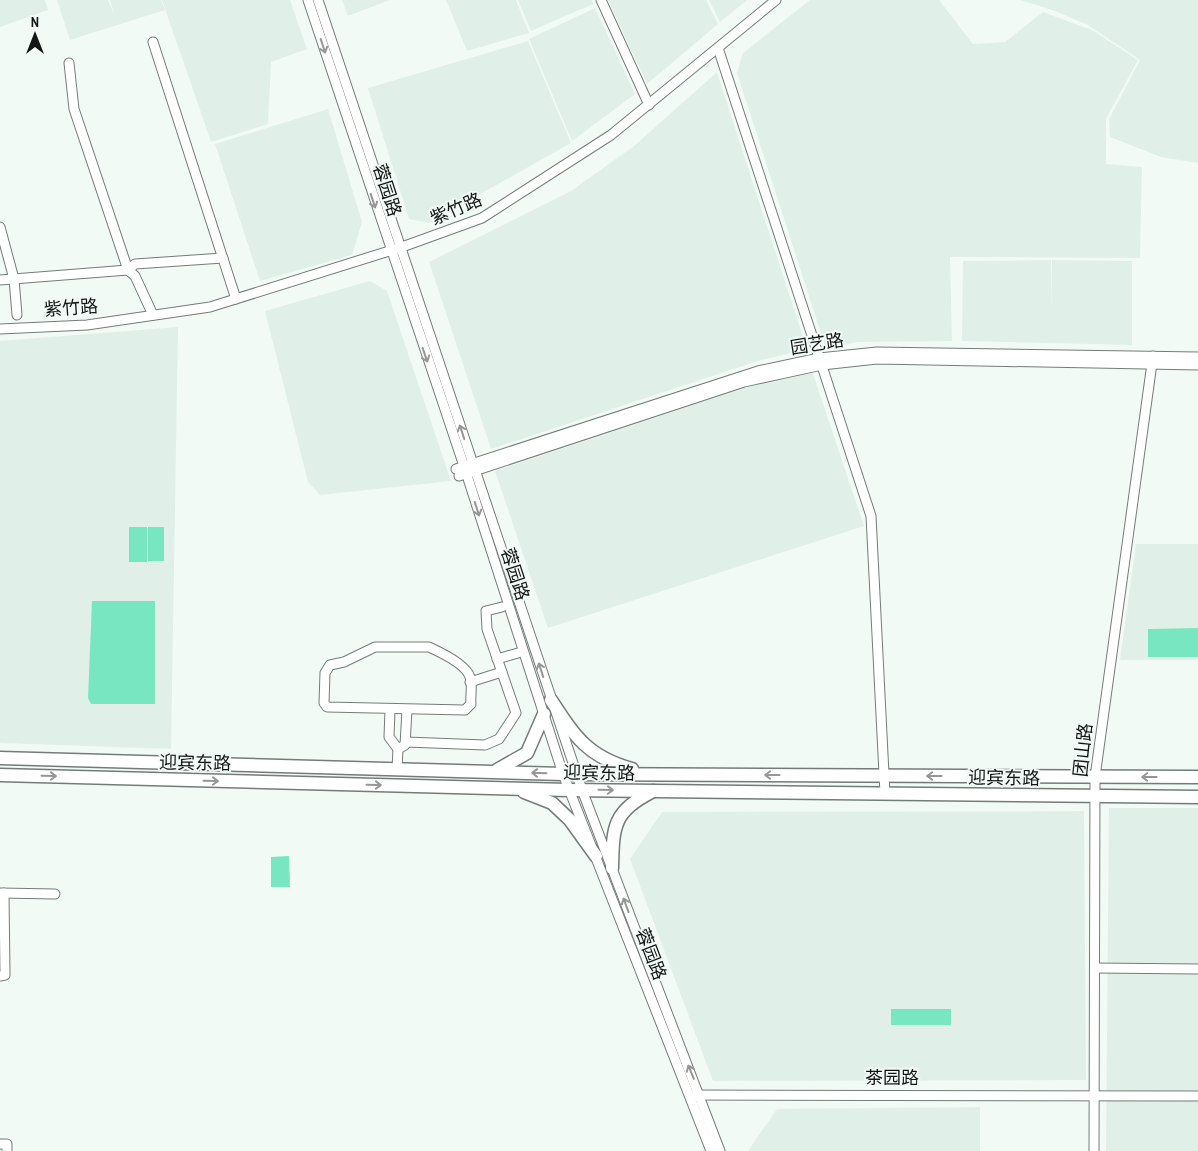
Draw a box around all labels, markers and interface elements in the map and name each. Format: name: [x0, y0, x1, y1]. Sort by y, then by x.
north arrow: [10, 10, 60, 60]
text: N: [31, 13, 39, 31]
one-way arrow: [319, 38, 328, 54]
street label: 蓉园路: [367, 160, 408, 219]
street label: 紫竹路: [426, 186, 486, 231]
one-way arrow: [369, 192, 379, 208]
street label: 紫竹路: [43, 293, 99, 322]
street label: 园艺路: [788, 327, 846, 360]
one-way arrow: [421, 346, 431, 362]
one-way arrow: [457, 425, 467, 441]
one-way arrow: [473, 500, 483, 516]
street label: 蓉园路: [495, 544, 536, 603]
one-way arrow: [536, 662, 545, 678]
street label: 团山路: [1067, 722, 1098, 778]
street label: 迎宾东路: [159, 749, 231, 776]
street label: 迎宾东路: [563, 759, 635, 786]
street label: 迎宾东路: [968, 764, 1040, 791]
one-way arrow: [532, 768, 548, 777]
one-way arrow: [764, 770, 780, 780]
one-way arrow: [927, 771, 943, 781]
one-way arrow: [40, 772, 56, 781]
one-way arrow: [1142, 772, 1158, 782]
one-way arrow: [203, 776, 219, 785]
one-way arrow: [365, 780, 381, 790]
one-way arrow: [598, 785, 614, 795]
one-way arrow: [621, 898, 630, 913]
street label: 蓉园路: [630, 924, 673, 984]
one-way arrow: [686, 1065, 696, 1080]
street label: 茶园路: [865, 1065, 919, 1090]

